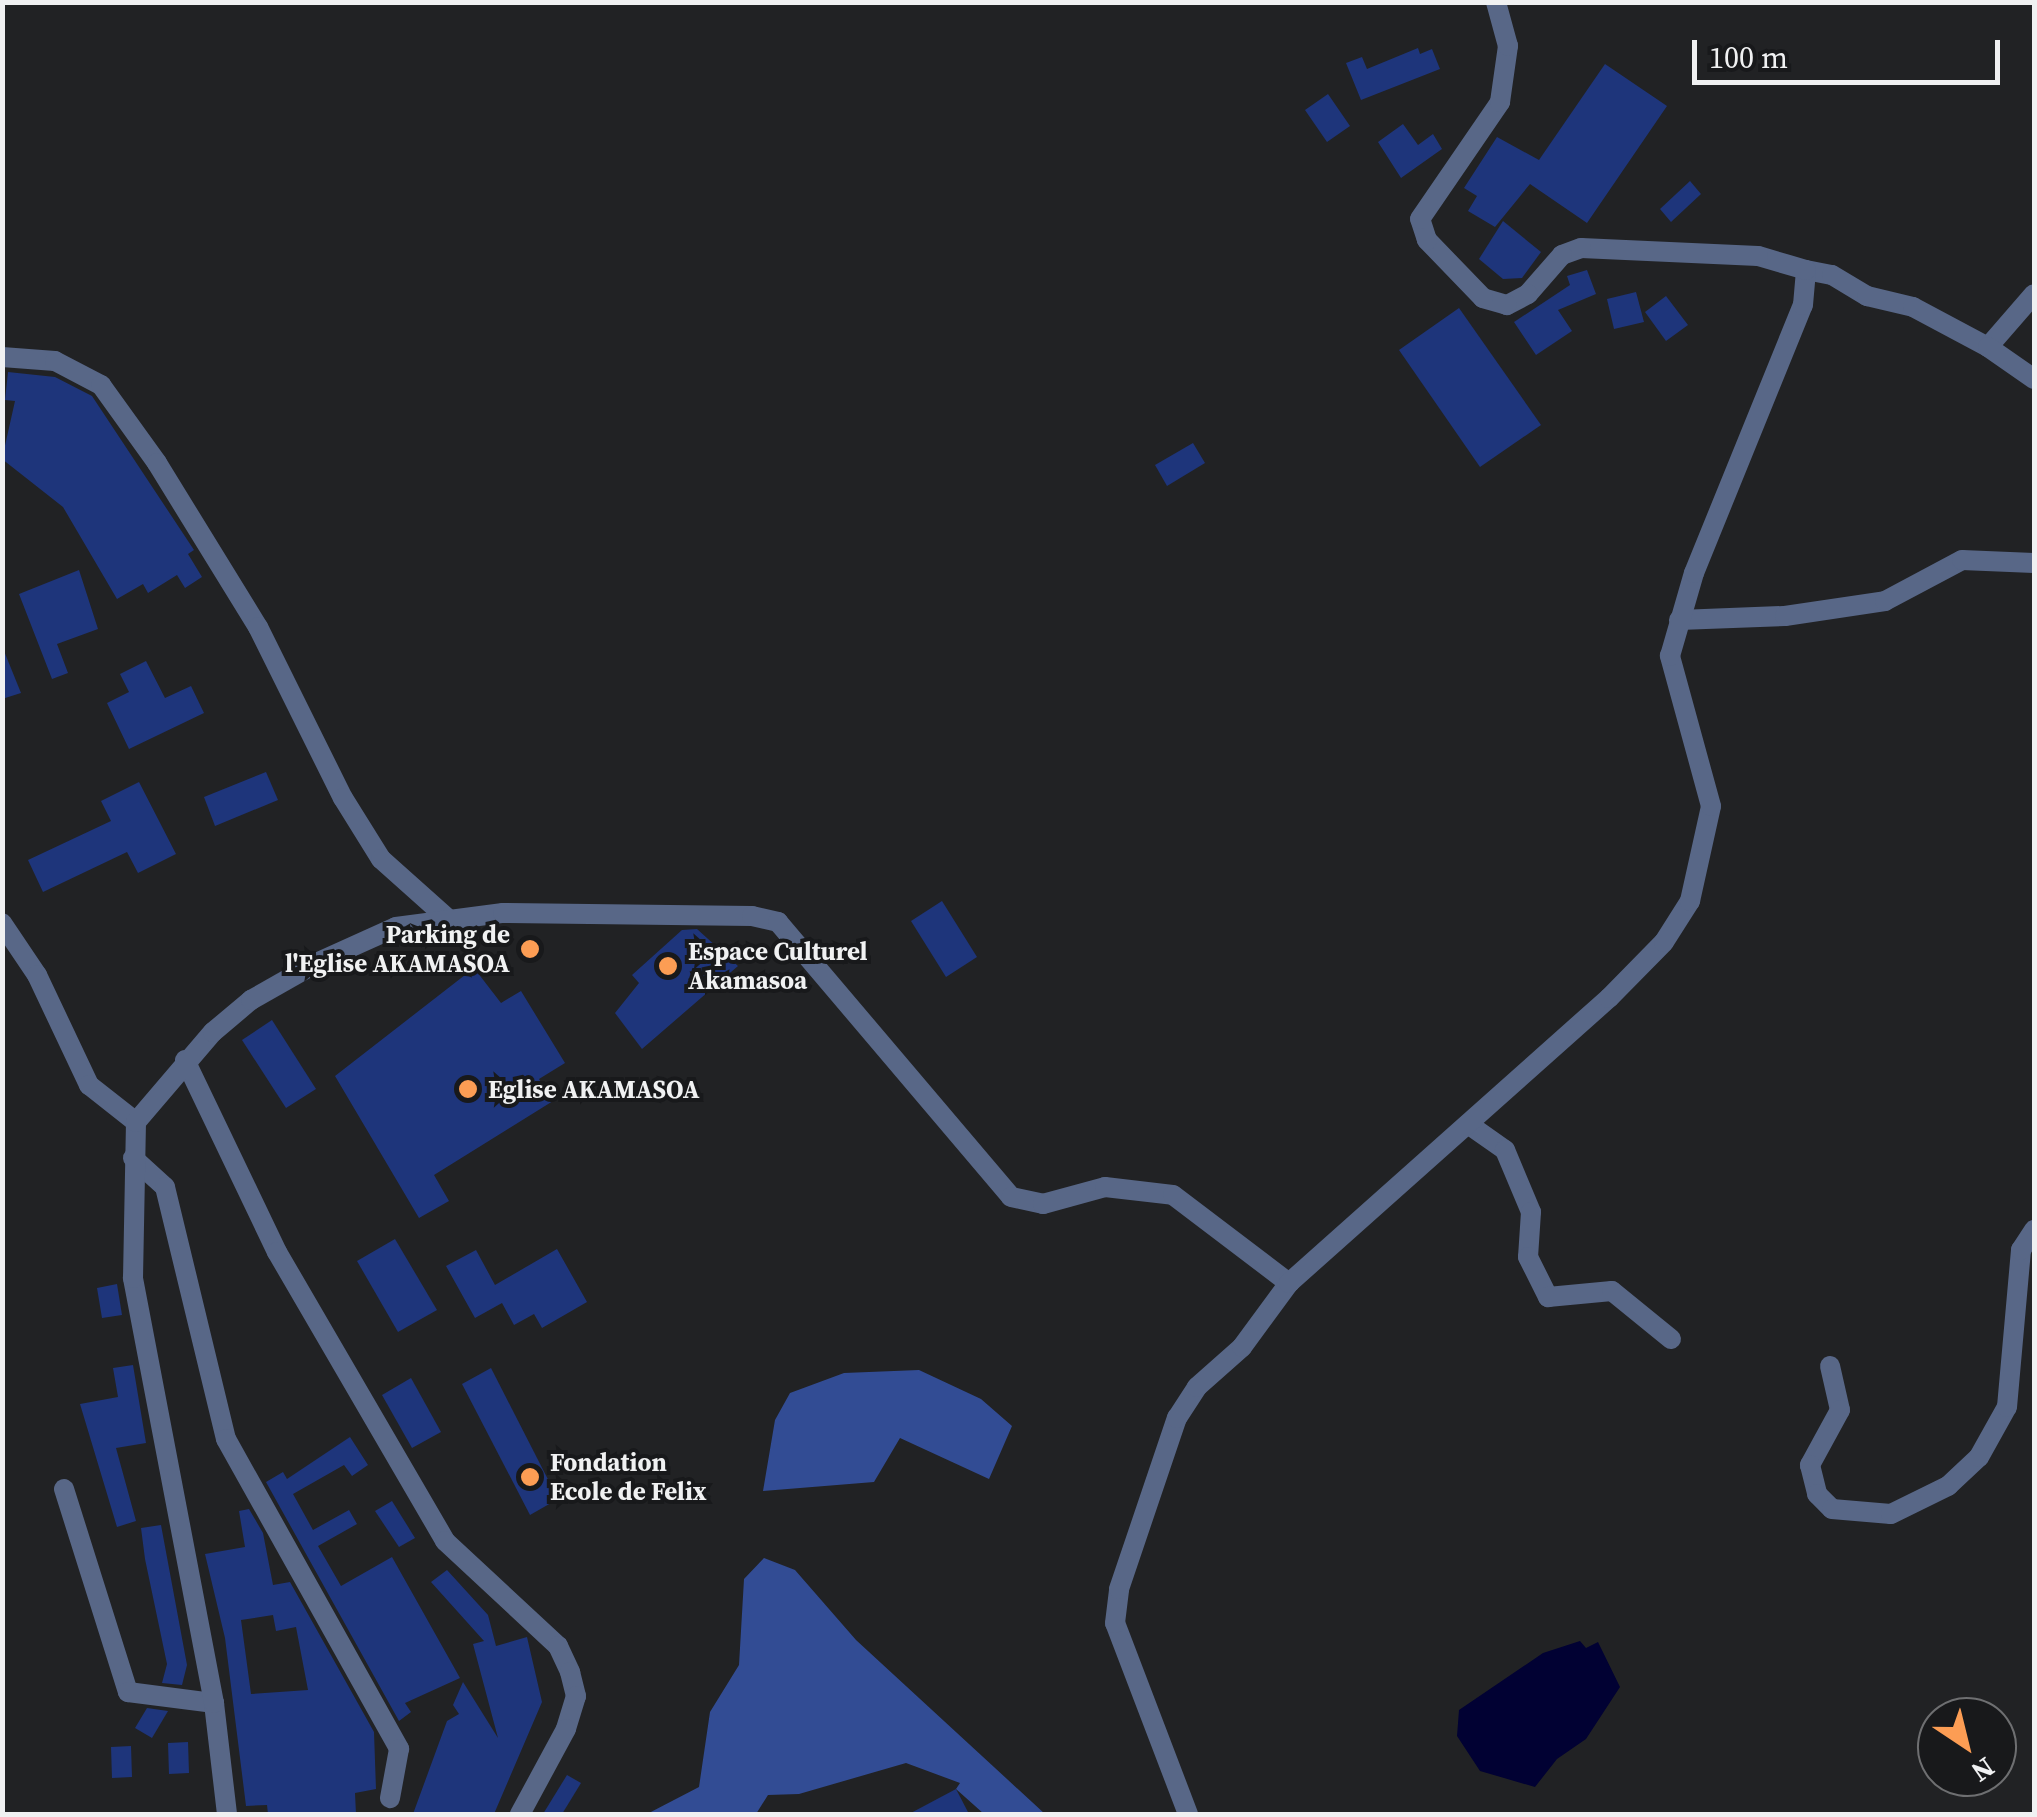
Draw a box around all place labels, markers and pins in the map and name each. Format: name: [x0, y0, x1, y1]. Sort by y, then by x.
place label: Parking de l'Eglise AKAMASOA: [285, 920, 510, 979]
place label: Espace Culturel Akamasoa: [688, 937, 868, 996]
marker: Parking de l'Eglise AKAMASOA: [519, 938, 541, 960]
marker: Espace Culturel Akamasoa: [657, 955, 679, 977]
place label: Eglise AKAMASOA: [488, 1074, 700, 1104]
marker: Eglise AKAMASOA: [457, 1078, 479, 1100]
place label: Fondation Ecole de Felix: [550, 1448, 707, 1507]
marker: Fondation Ecole de Felix: [519, 1466, 541, 1488]

